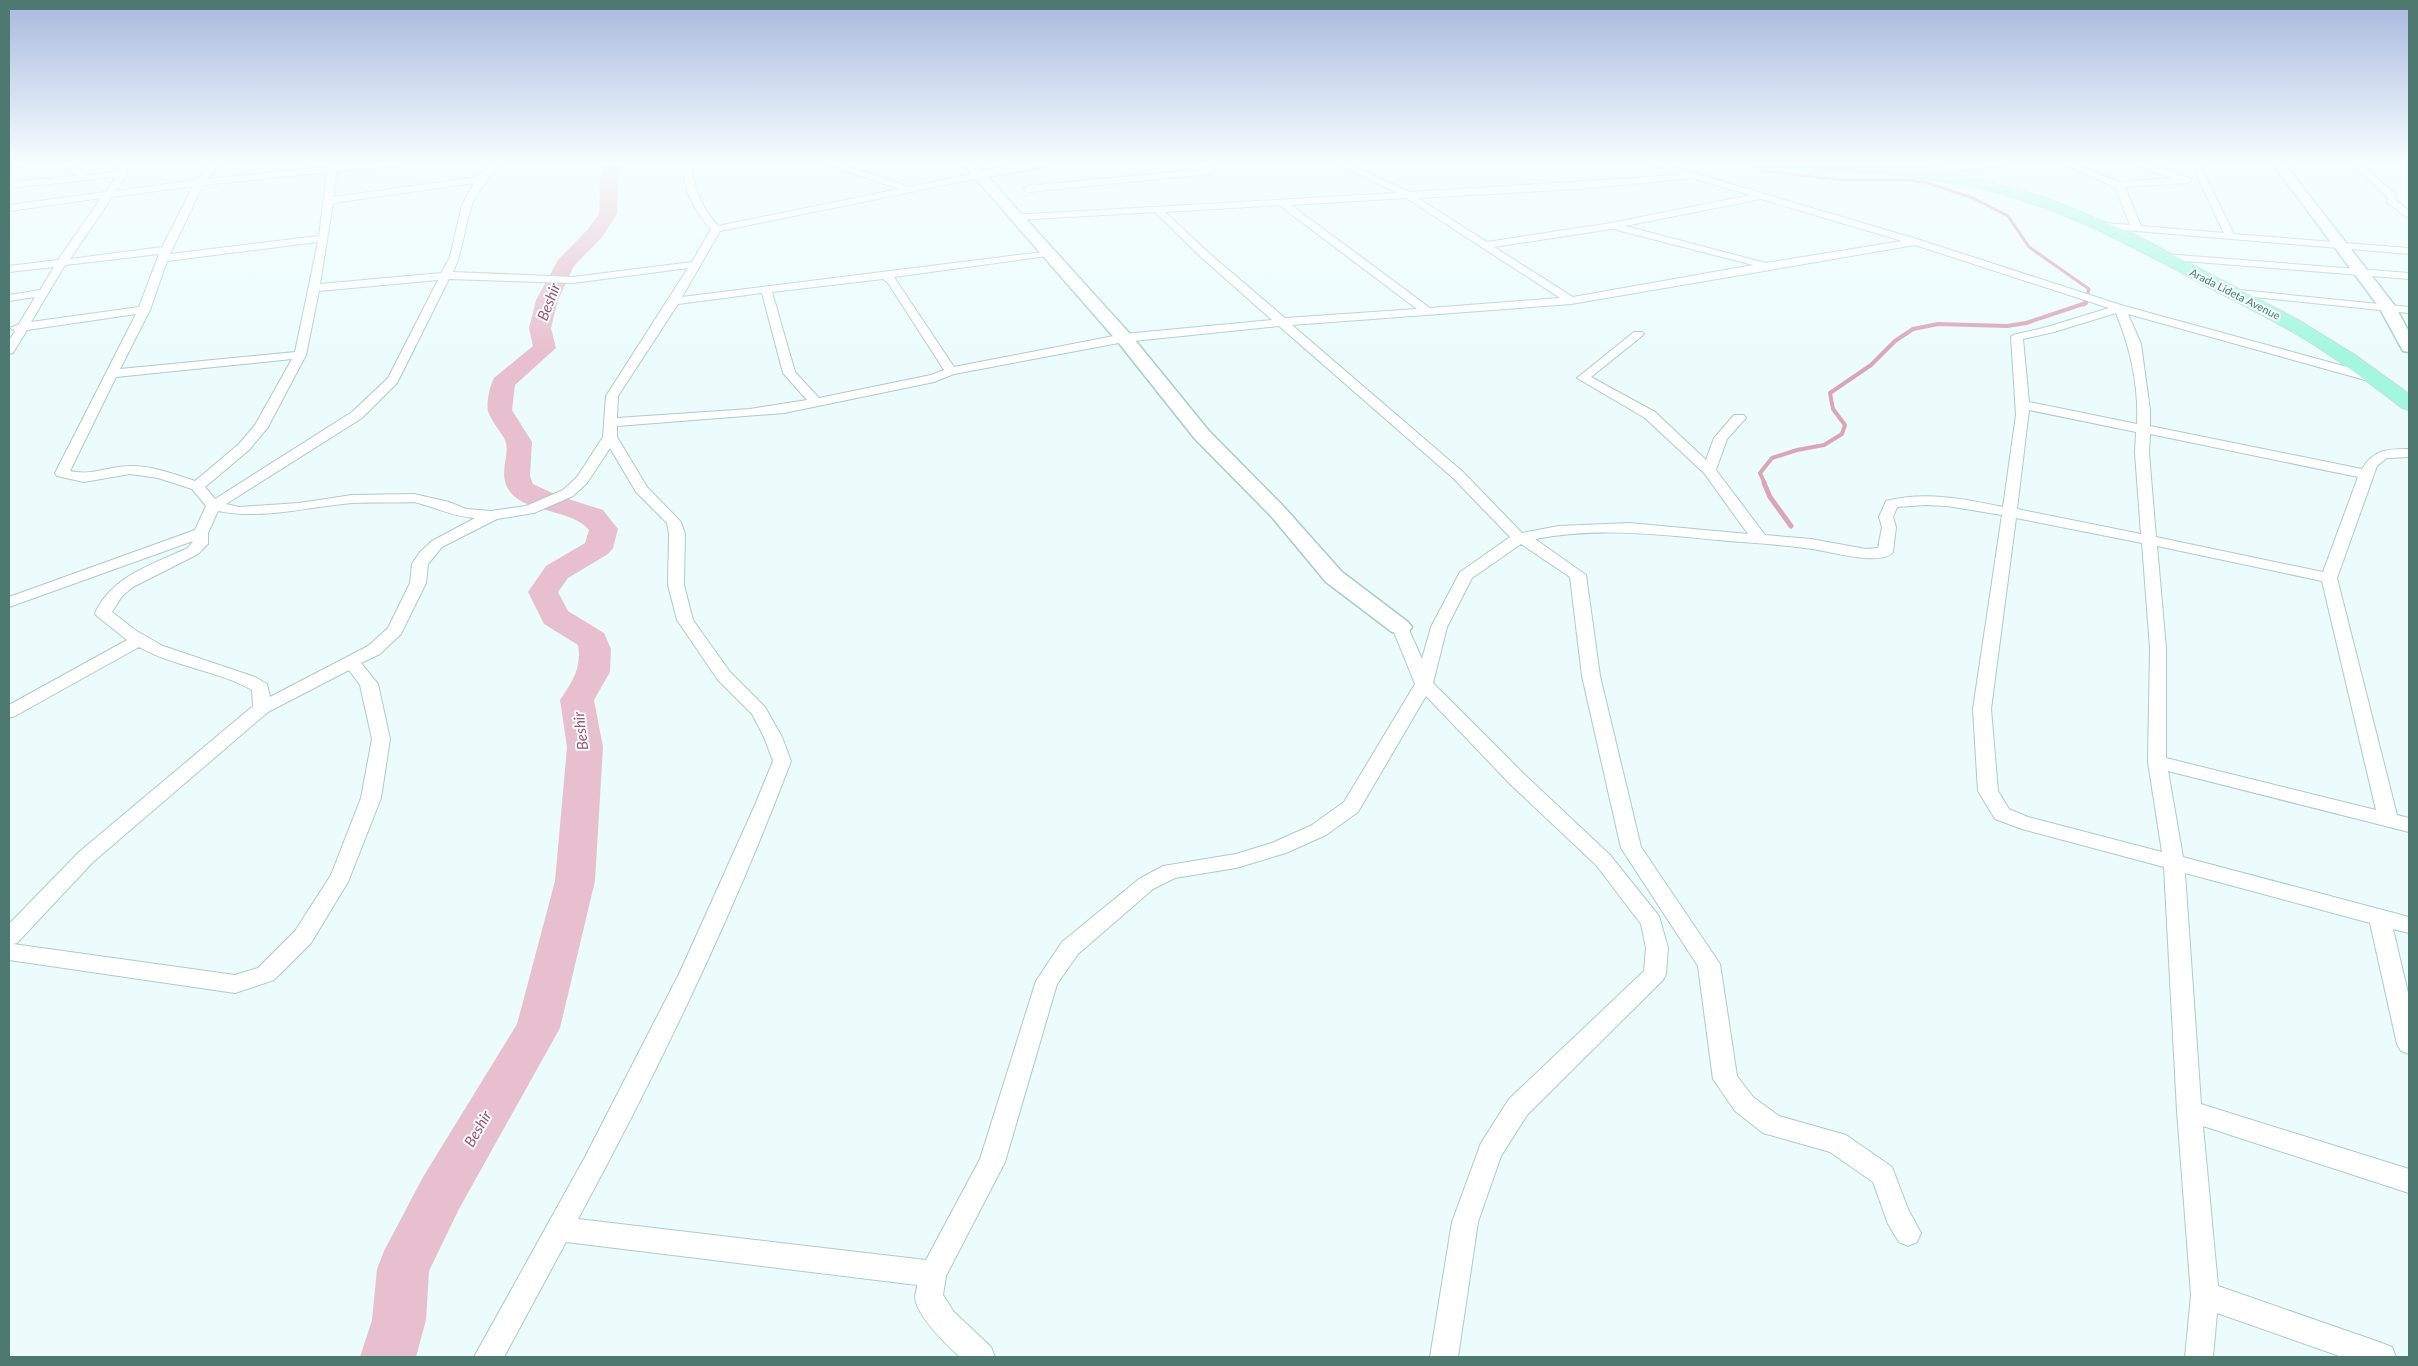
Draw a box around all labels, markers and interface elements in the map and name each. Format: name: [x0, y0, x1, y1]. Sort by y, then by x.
street label: Arada Lideta Avenue: [2188, 265, 2283, 322]
water label: Beshir: [533, 280, 564, 323]
water label: Beshir: [569, 710, 591, 751]
water label: Beshir: [460, 1107, 495, 1150]

